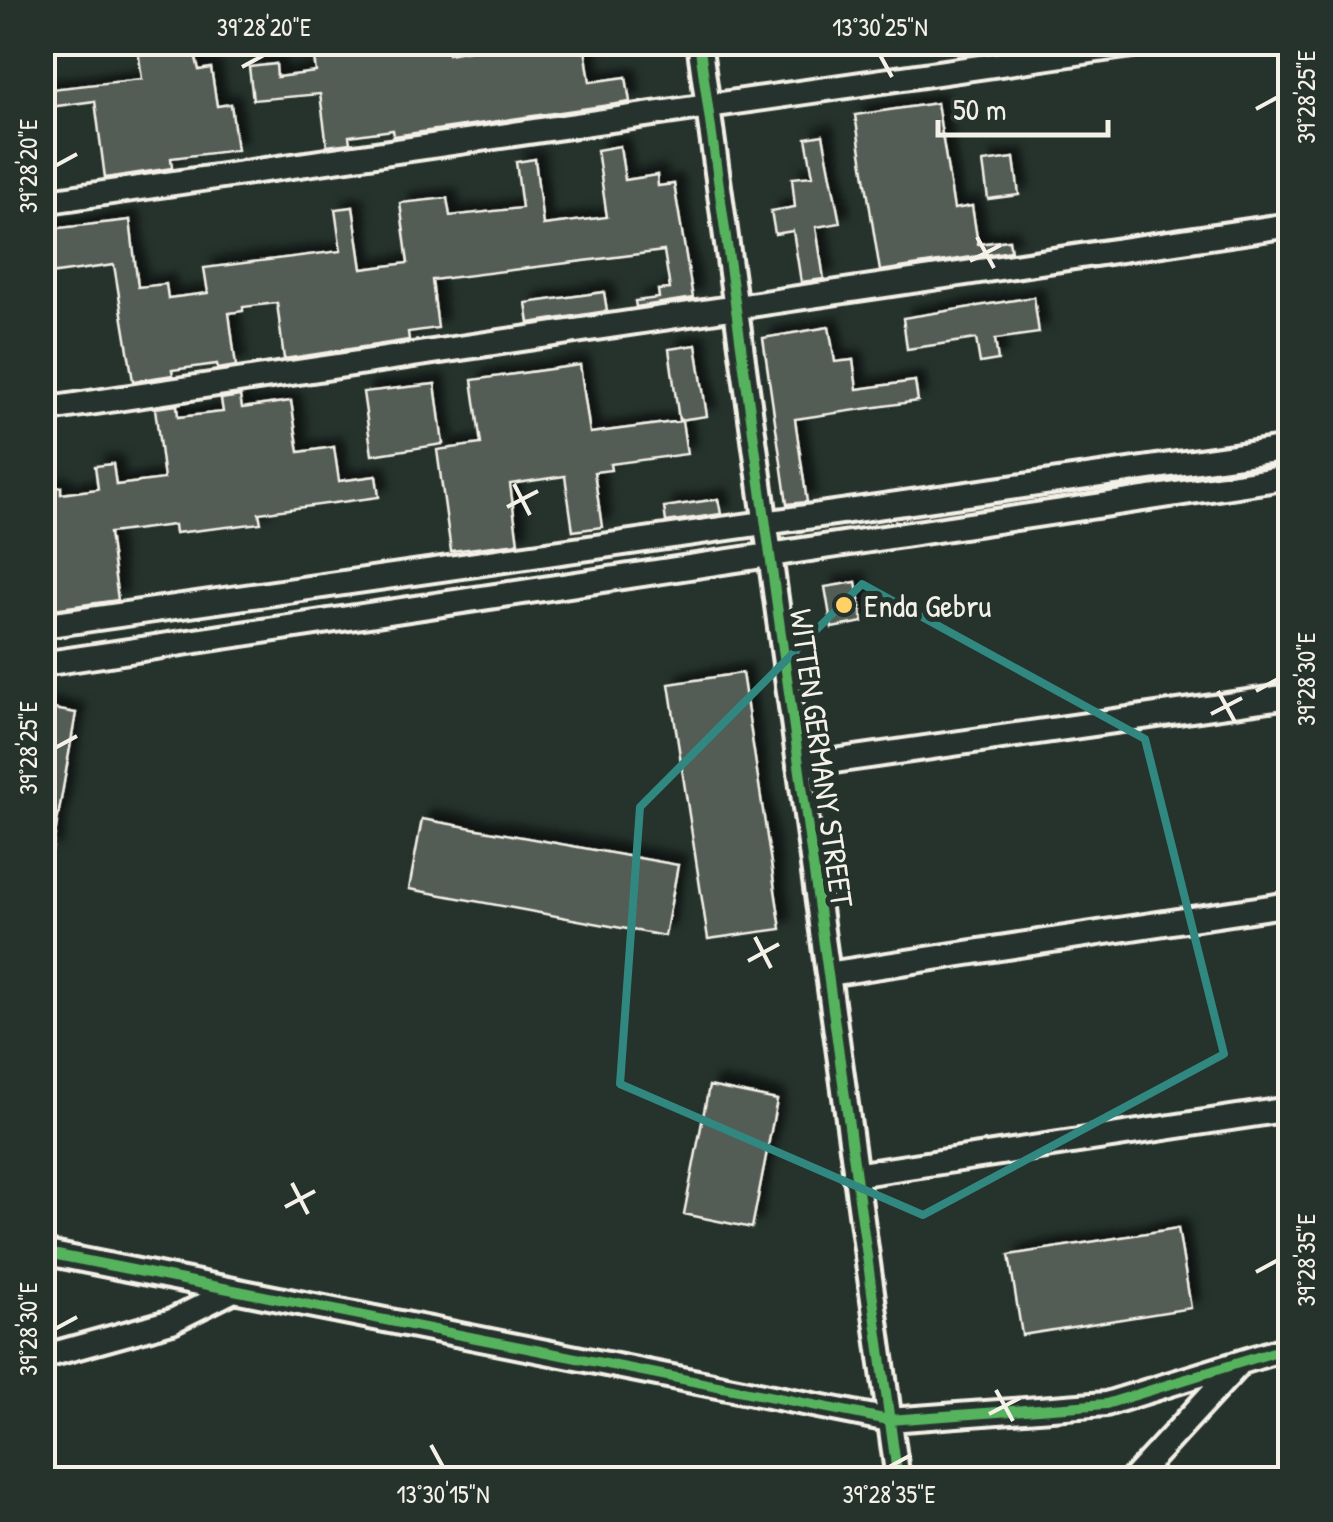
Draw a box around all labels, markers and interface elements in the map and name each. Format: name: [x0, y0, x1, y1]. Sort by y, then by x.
text: 39°28'20"E: [217, 10, 311, 44]
text: 13°30'25"N: [832, 10, 928, 44]
text: 39°28'25"E: [1289, 50, 1323, 144]
scale bar: [938, 75, 1108, 137]
text: 50 m: [953, 89, 1006, 129]
text: 39°28'20"E: [11, 119, 45, 213]
place label: Enda Gebru: [864, 584, 992, 627]
marker: Enda Gebru: [833, 594, 855, 616]
street label: WITTEN GERMANY STREET: [780, 606, 864, 911]
text: 39°28'30"E: [1289, 632, 1323, 726]
text: 39°28'25"E: [11, 701, 45, 795]
text: 39°28'35"E: [1289, 1213, 1323, 1307]
text: 39°28'30"E: [11, 1282, 45, 1376]
text: 13°30'15"N: [396, 1477, 490, 1511]
text: 39°28'35"E: [842, 1477, 936, 1511]

